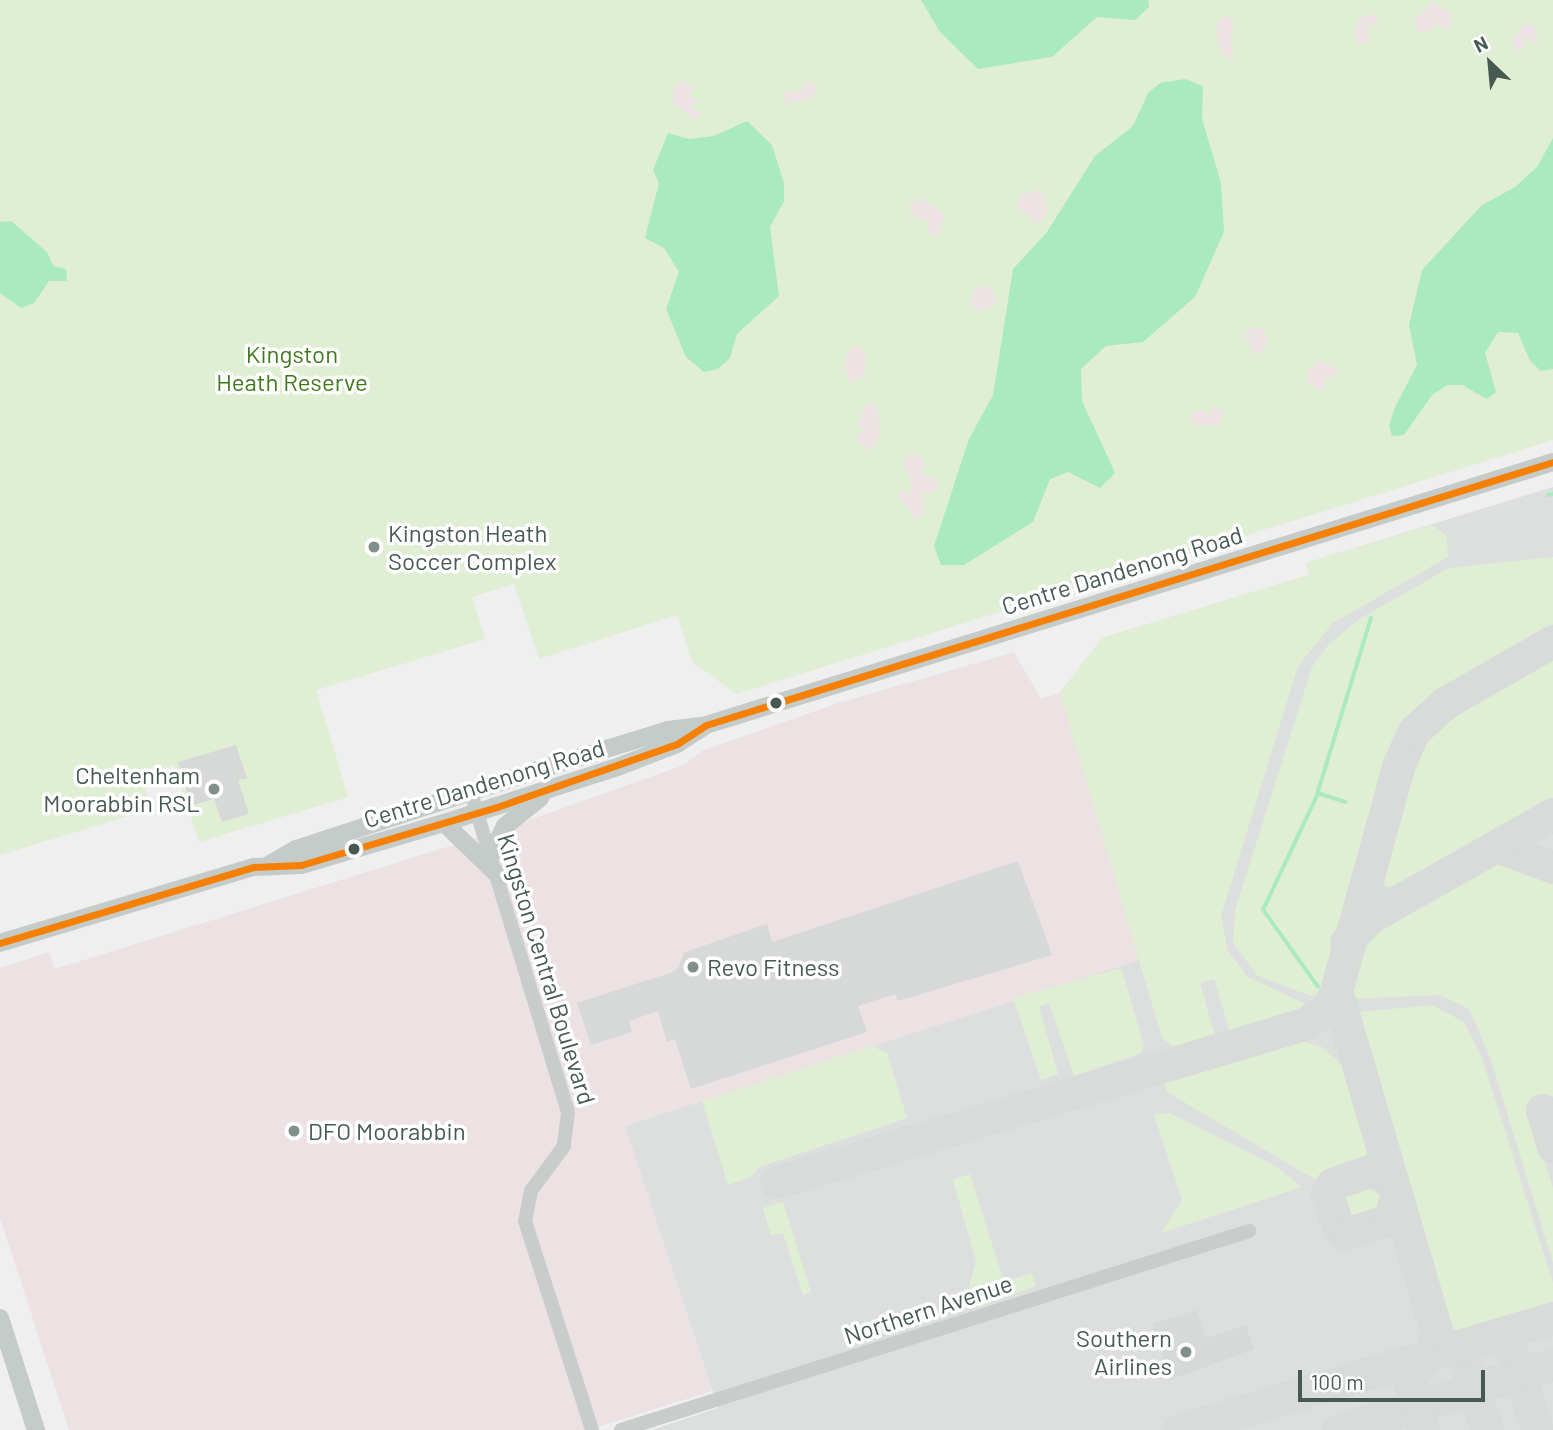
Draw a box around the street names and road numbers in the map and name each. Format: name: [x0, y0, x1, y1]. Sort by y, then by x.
street label: Centre Dandenong Road: [998, 520, 1246, 620]
street label: Centre Dandenong Road: [360, 733, 608, 833]
street label: Kingston Central Boulevard: [492, 830, 602, 1108]
street label: Northern Avenue: [840, 1268, 1016, 1350]

